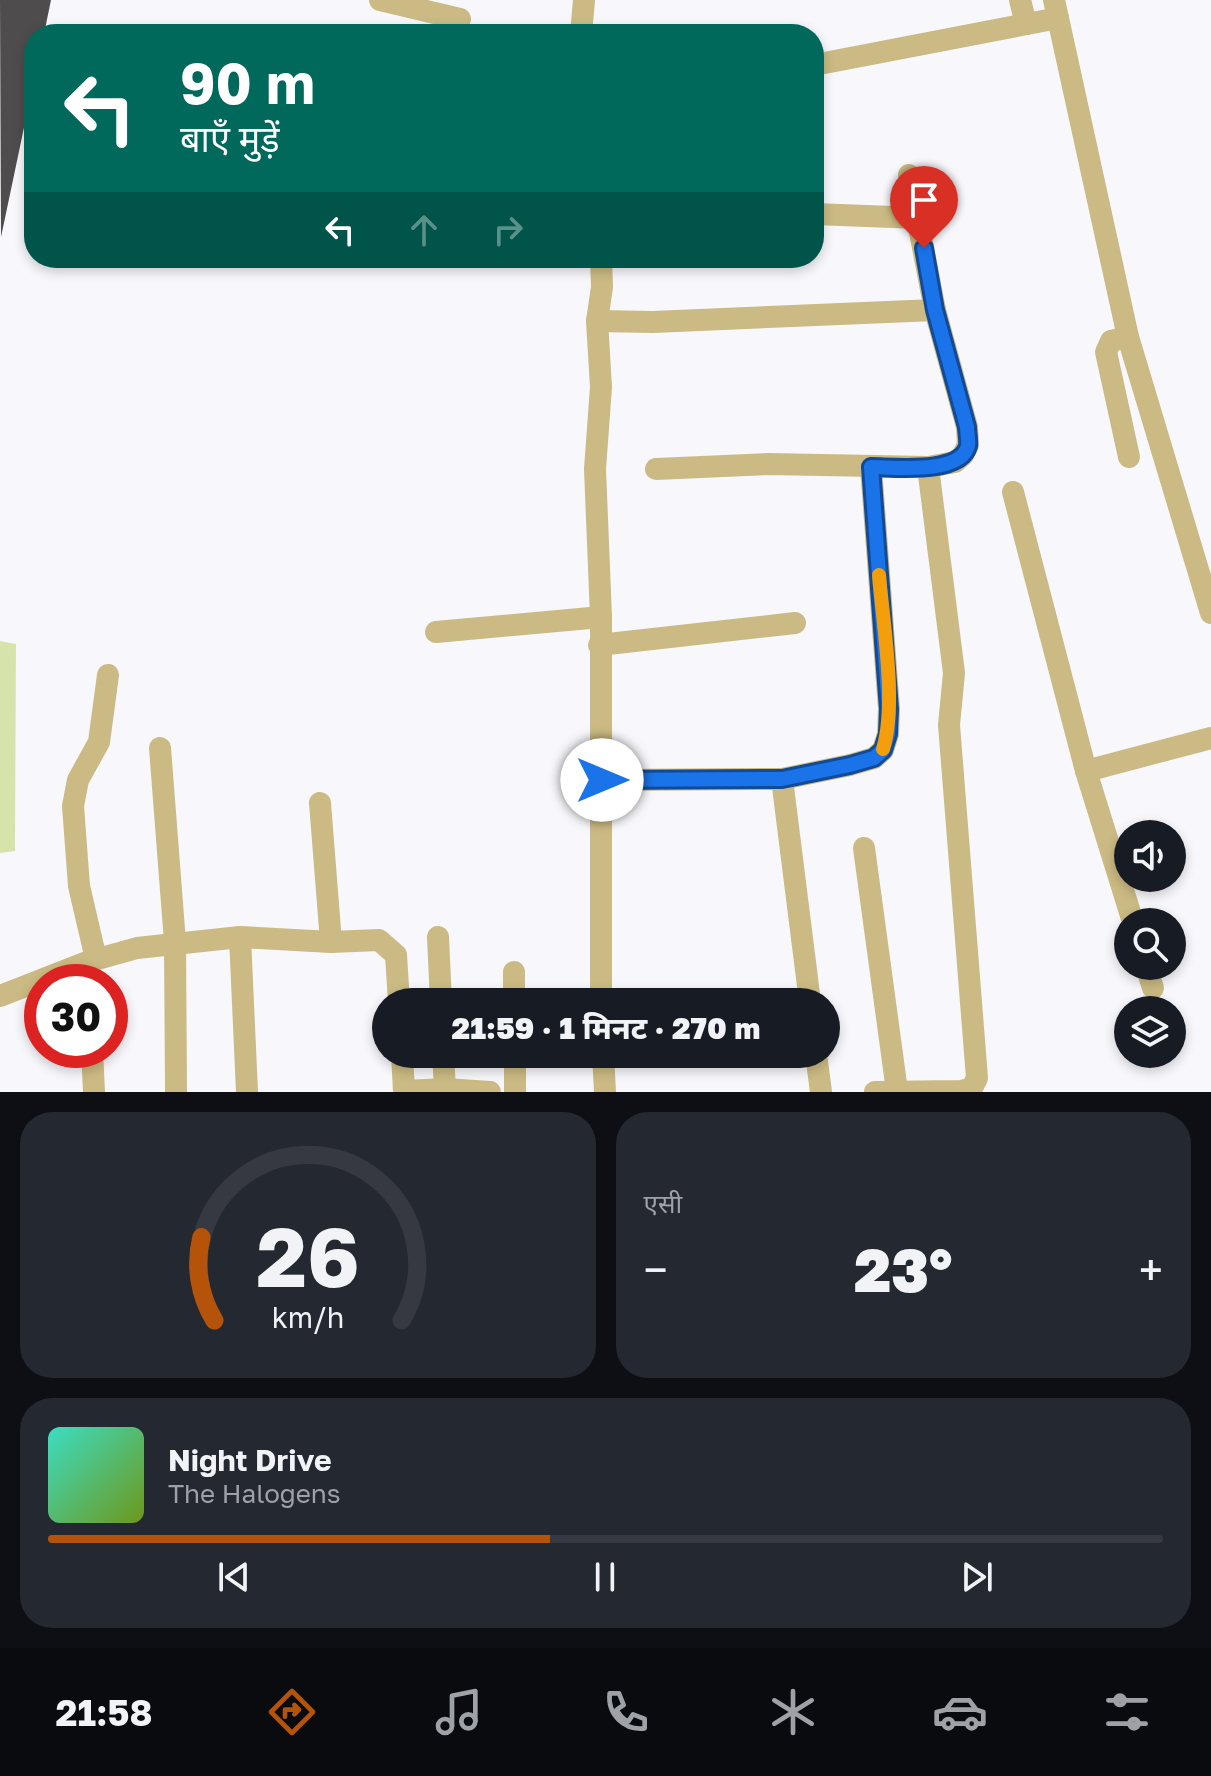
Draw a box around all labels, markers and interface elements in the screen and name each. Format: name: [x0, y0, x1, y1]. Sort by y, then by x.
text: 90 m: [180, 49, 315, 116]
icon: left: [48, 56, 152, 160]
text: बाएँ मुड़ें: [180, 117, 280, 160]
pin: [890, 166, 958, 248]
icon: arrive: [902, 178, 946, 222]
icon: left: [318, 208, 362, 252]
icon: ahead: [402, 208, 446, 252]
icon: right: [486, 208, 530, 252]
position arrow: [560, 738, 644, 822]
map controls: [1114, 820, 1186, 1068]
button: sound: [1114, 820, 1186, 892]
button: search: [1114, 908, 1186, 980]
speed limit sign: 30: [24, 964, 128, 1068]
button: layers: [1114, 996, 1186, 1068]
text: 21:59 · 1 मिनट · 270 m: [452, 1010, 760, 1046]
text: एसी: [644, 1188, 682, 1219]
text: 26: [256, 1205, 360, 1305]
text: 23°: [854, 1233, 952, 1305]
text: −: [644, 1243, 668, 1296]
text: +: [1139, 1243, 1163, 1296]
text: km/h: [271, 1300, 344, 1334]
text: Night Drive: [168, 1442, 332, 1478]
text: The Halogens: [168, 1478, 341, 1509]
icon: previous: [212, 1555, 256, 1599]
icon: pause: [583, 1555, 627, 1599]
icon: next: [955, 1555, 999, 1599]
icon: directions: [264, 1684, 320, 1740]
icon: music: [431, 1684, 487, 1740]
icon: phone: [598, 1684, 654, 1740]
icon: climate: [765, 1684, 821, 1740]
icon: car: [932, 1684, 988, 1740]
icon: filters: [1099, 1684, 1155, 1740]
text: 21:58: [56, 1691, 153, 1734]

